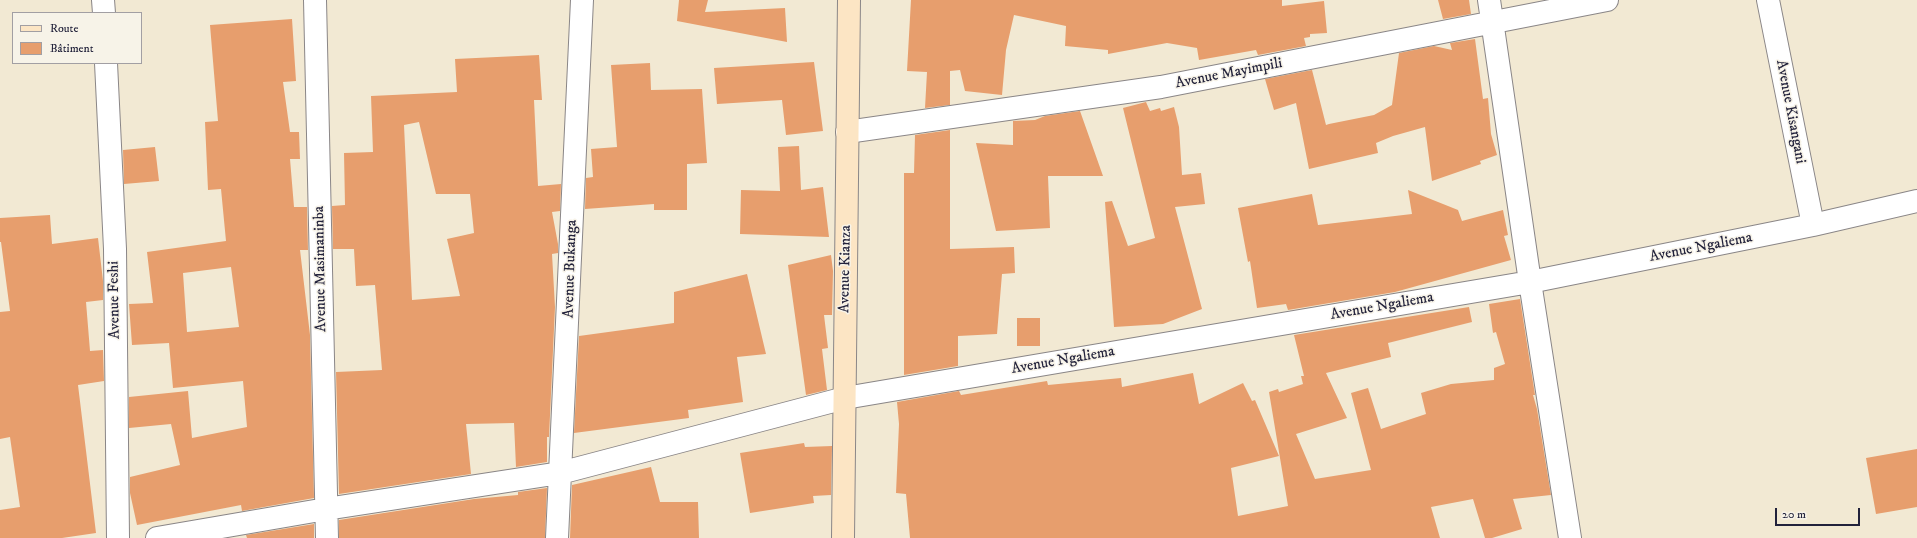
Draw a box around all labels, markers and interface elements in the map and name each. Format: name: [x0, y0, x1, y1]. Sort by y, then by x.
legend: [12, 12, 142, 64]
text: Route: [50, 21, 78, 36]
text: Bâtiment: [50, 41, 94, 56]
street label: Avenue Mayimpili: [1174, 55, 1284, 93]
street label: Avenue Kisangani: [1771, 59, 1809, 165]
street label: Avenue Masimaninba: [311, 206, 331, 332]
street label: Avenue Bukanga: [560, 219, 582, 319]
street label: Avenue Kianza: [836, 225, 856, 313]
street label: Avenue Ngaliema: [1648, 229, 1754, 267]
street label: Avenue Feshi: [105, 261, 125, 339]
street label: Avenue Ngaliema: [1329, 289, 1435, 325]
street label: Avenue Ngaliema: [1010, 343, 1116, 379]
scale bar: [1777, 500, 1862, 526]
text: 20 m: [1782, 507, 1806, 522]

